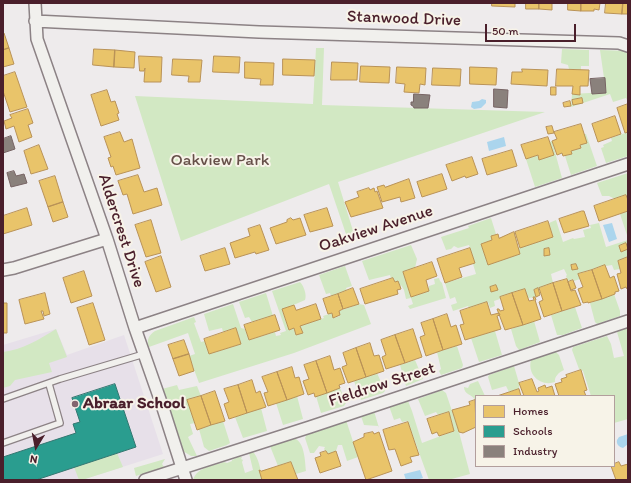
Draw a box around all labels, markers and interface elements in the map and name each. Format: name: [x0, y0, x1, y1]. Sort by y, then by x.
street label: Stanwood Drive: [347, 7, 461, 31]
scale bar: [487, 16, 578, 42]
text: 50 m: [492, 24, 518, 38]
park label: Oakview Park: [170, 151, 270, 171]
street label: Aldercrest Drive: [93, 172, 149, 290]
street label: Oakview Avenue: [316, 201, 436, 257]
street label: Fieldrow Street: [326, 358, 438, 412]
place label: Abraar School: [83, 394, 185, 414]
legend: [475, 395, 615, 467]
marker: Abraar School: [70, 399, 80, 409]
text: Homes: [513, 404, 549, 418]
text: Schools: [513, 424, 552, 438]
north arrow: [16, 427, 56, 467]
text: Industry: [513, 444, 557, 458]
text: N: [29, 452, 39, 466]

